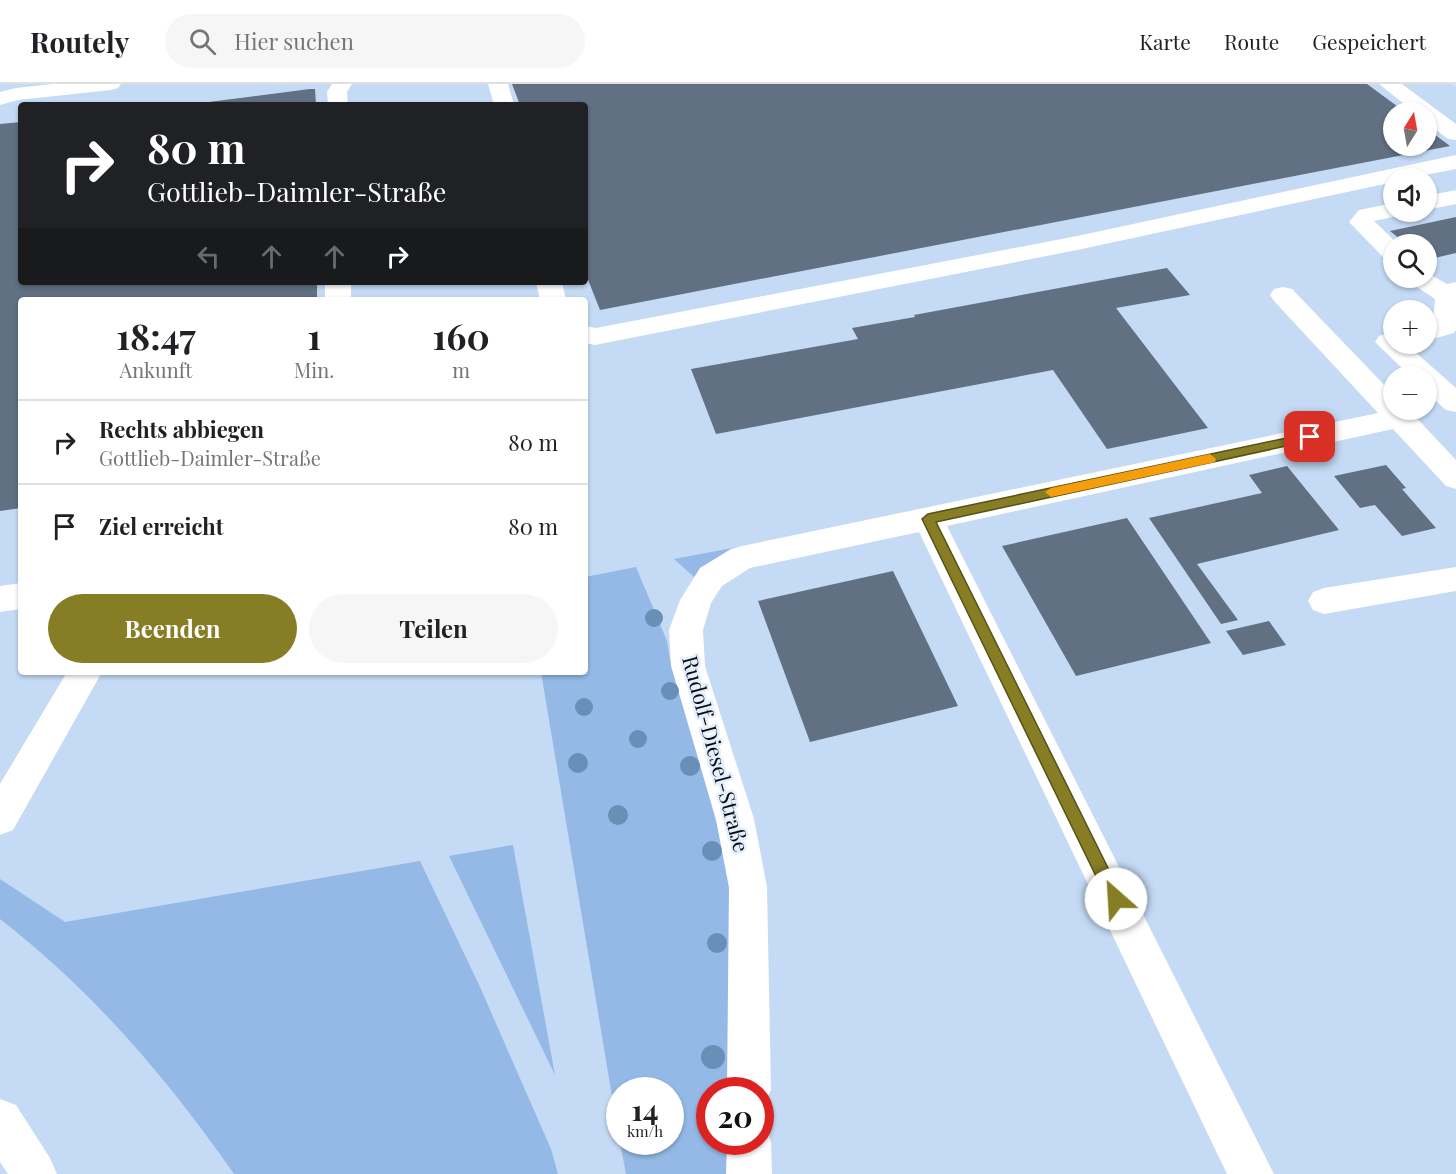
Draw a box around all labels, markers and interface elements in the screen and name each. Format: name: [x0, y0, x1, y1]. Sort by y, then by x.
search box: [165, 14, 585, 68]
text: Routely: [30, 23, 129, 60]
icon: search: [186, 25, 219, 58]
text: Hier suchen: [234, 26, 354, 56]
text: Karte: [1139, 27, 1191, 55]
text: Route: [1224, 27, 1279, 55]
text: Gespeichert: [1312, 27, 1426, 55]
north arrow: [1383, 102, 1437, 156]
map controls: [1383, 102, 1437, 420]
text: 80 m: [147, 119, 245, 175]
icon: right: [48, 126, 126, 204]
button: sound: [1383, 168, 1437, 222]
text: Gottlieb-Daimler-Straße: [147, 173, 446, 209]
button: search: [1383, 234, 1437, 288]
icon: left: [192, 240, 225, 273]
icon: ahead: [255, 240, 288, 273]
icon: ahead: [318, 240, 351, 273]
icon: right: [381, 240, 414, 273]
button: +: [1383, 300, 1437, 354]
text: 18:47: [116, 311, 196, 359]
text: 1: [307, 311, 321, 359]
text: 160: [433, 311, 490, 359]
text: Ankunft: [120, 356, 192, 383]
text: Min.: [294, 356, 334, 383]
text: m: [452, 356, 470, 383]
button: −: [1383, 366, 1437, 420]
pin: [1284, 411, 1335, 462]
text: Rechts abbiegen: [99, 414, 264, 444]
icon: arrive: [1293, 420, 1326, 453]
icon: right: [48, 426, 81, 459]
text: 80 m: [508, 427, 558, 457]
text: Gottlieb-Daimler-Straße: [99, 444, 321, 471]
icon: arrive: [48, 510, 81, 543]
text: Ziel erreicht: [99, 511, 223, 541]
text: 80 m: [508, 511, 558, 541]
button: Beenden: [48, 594, 297, 663]
button: Teilen: [309, 594, 558, 663]
street label: Rudolf-Diesel-Straße: [677, 652, 757, 855]
position arrow: [1084, 867, 1148, 931]
speed limit sign: 20: [696, 1077, 774, 1155]
text: 14: [631, 1089, 659, 1129]
text: km/h: [627, 1121, 663, 1141]

